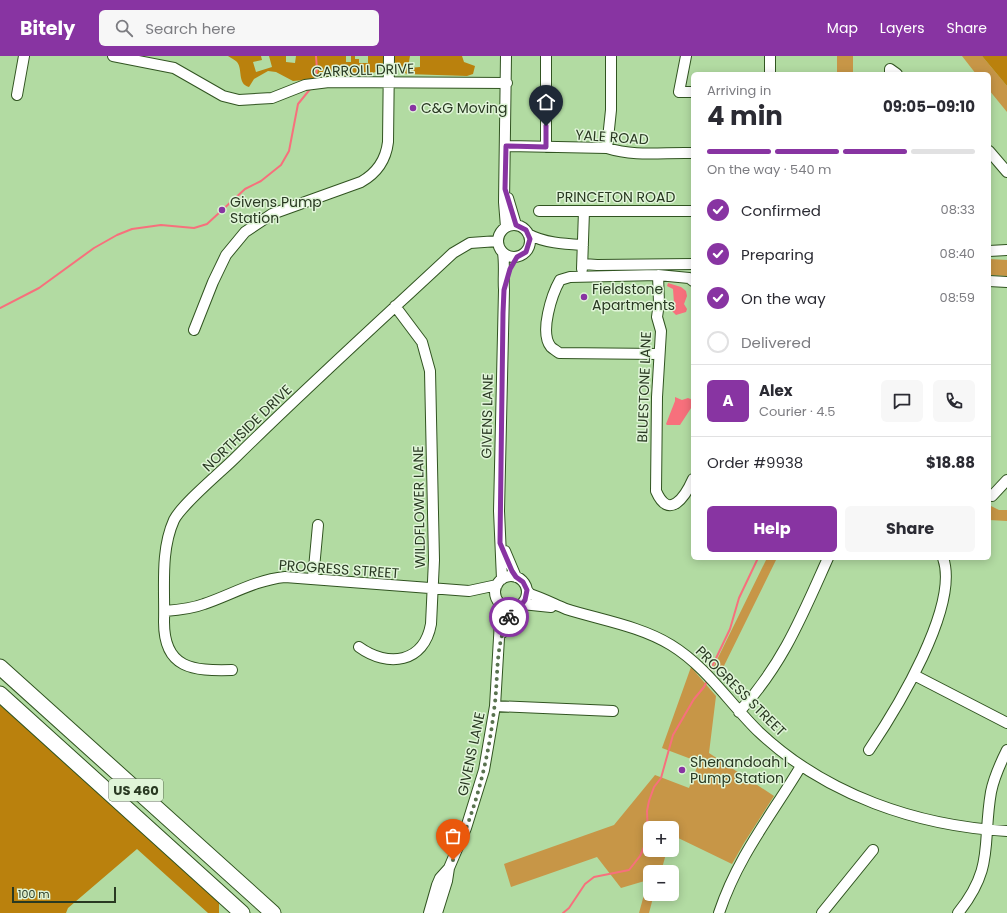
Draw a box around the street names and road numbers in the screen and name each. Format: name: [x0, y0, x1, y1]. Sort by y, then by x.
street label: CARROLL DRIVE: [311, 58, 415, 82]
street label: YALE ROAD: [575, 124, 649, 150]
street label: PRINCETON ROAD: [557, 187, 676, 207]
street label: BLUESTONE LANE: [632, 331, 656, 443]
street label: GIVENS LANE: [476, 373, 498, 459]
street label: NORTHSIDE DRIVE: [198, 380, 296, 476]
street label: WILDFLOWER LANE: [408, 445, 430, 569]
street label: PROGRESS STREET: [278, 555, 400, 583]
street label: PROGRESS STREET: [691, 641, 791, 741]
street label: GIVENS LANE: [452, 710, 490, 798]
road number: US 460: [109, 779, 163, 801]

